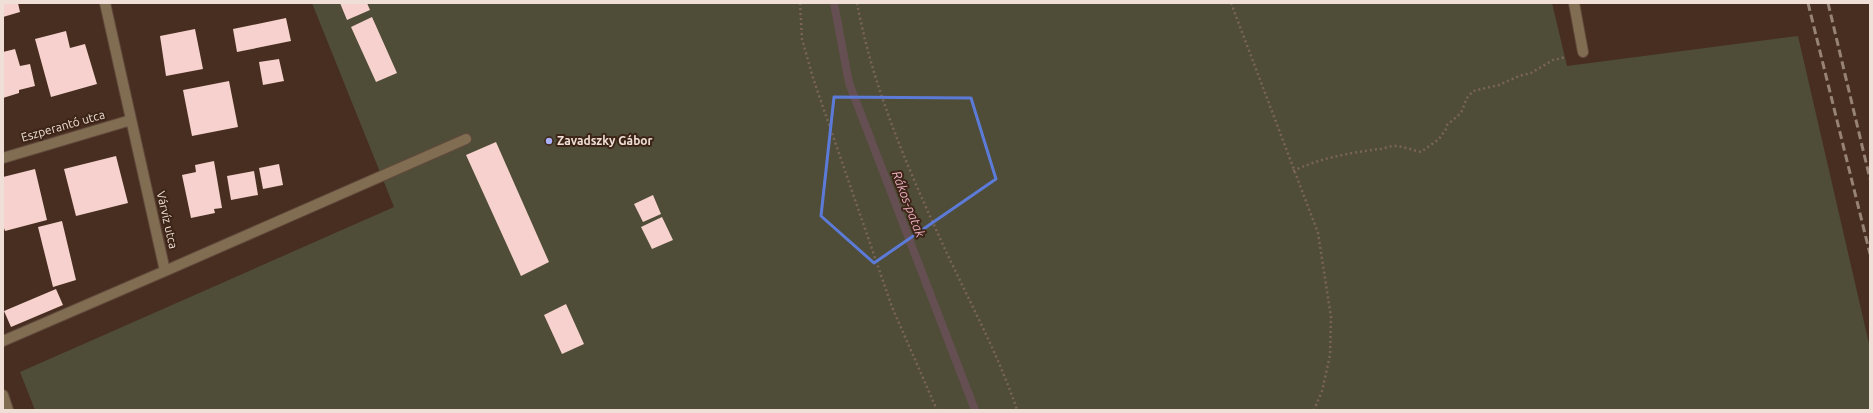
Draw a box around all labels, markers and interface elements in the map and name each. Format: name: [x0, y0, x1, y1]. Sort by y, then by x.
street label: Eszperantó utca: [20, 107, 106, 144]
place label: Zavadszky Gábor: [557, 134, 653, 147]
marker: Zavadszky Gábor: [544, 136, 554, 146]
water label: Rákos-patak: [890, 169, 928, 240]
street label: Várvíz utca: [155, 190, 180, 250]

